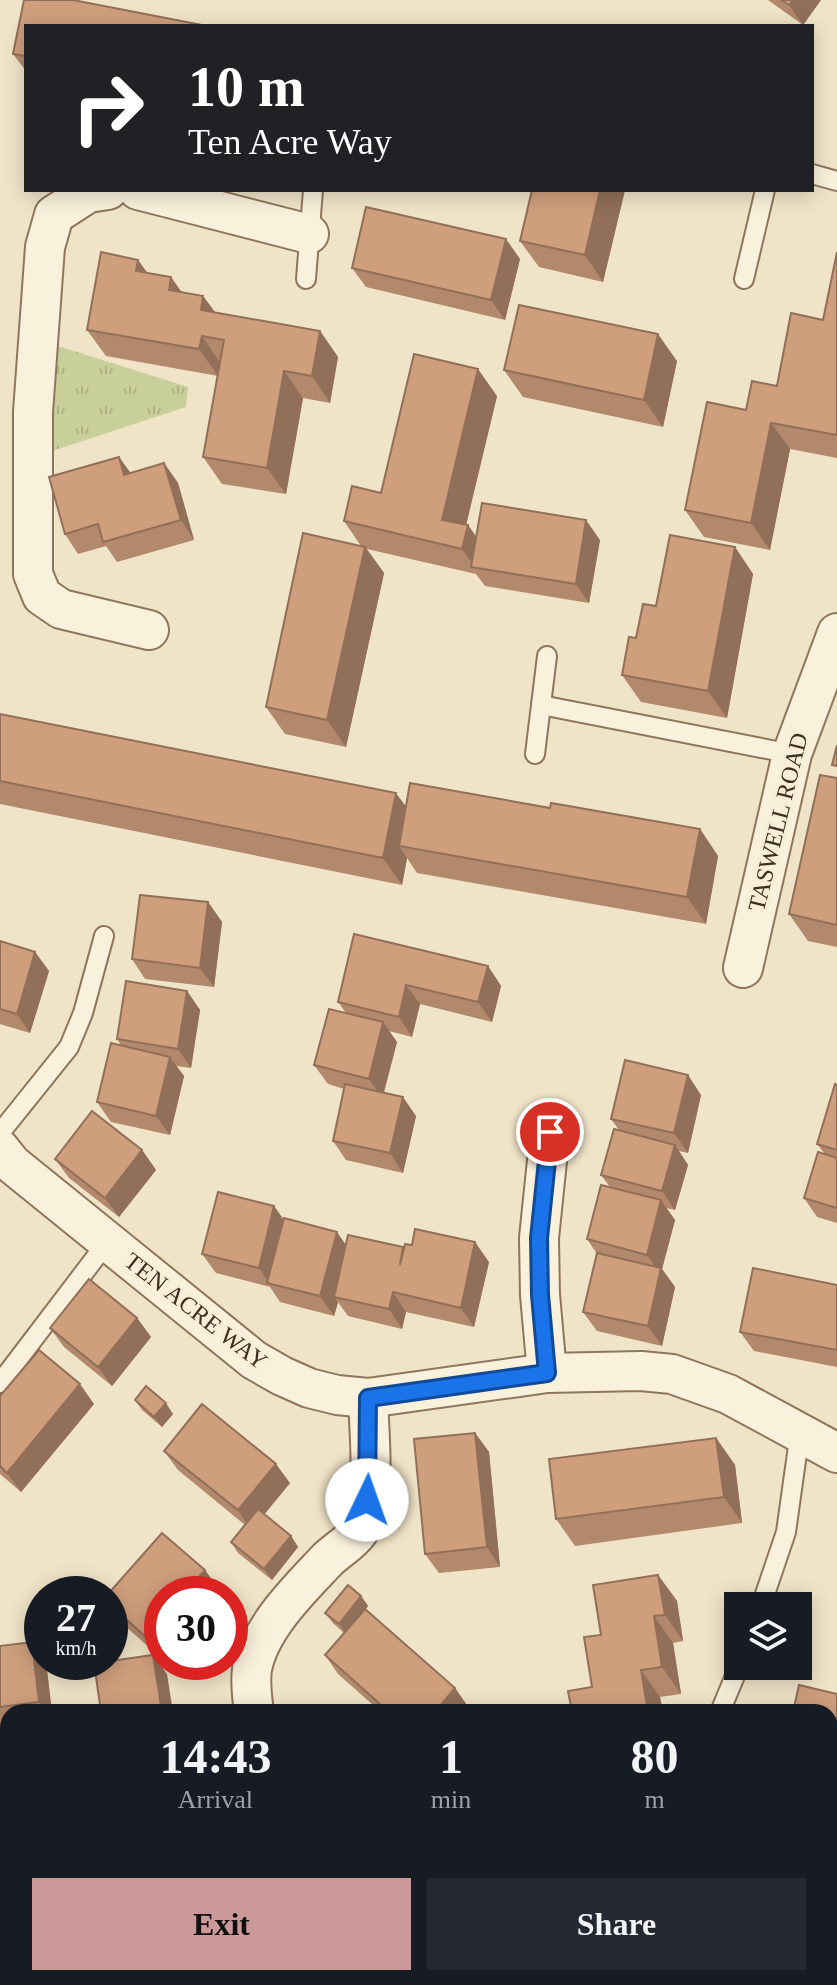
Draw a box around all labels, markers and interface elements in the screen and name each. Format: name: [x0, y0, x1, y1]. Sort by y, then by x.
icon: right: [56, 56, 160, 160]
text: 10 m: [188, 56, 305, 118]
text: Ten Acre Way: [188, 122, 392, 162]
street label: TASWELL ROAD: [743, 730, 813, 914]
pin: [516, 1098, 584, 1166]
icon: arrive: [528, 1110, 572, 1154]
street label: TEN ACRE WAY: [120, 1247, 272, 1375]
position arrow: [325, 1458, 409, 1542]
speed limit sign: 30: [144, 1576, 248, 1680]
map controls: [724, 1592, 812, 1680]
button: layers: [724, 1592, 812, 1680]
text: 27: [56, 1595, 96, 1640]
text: km/h: [55, 1637, 97, 1659]
text: 14:43: [159, 1730, 271, 1783]
text: 1: [439, 1730, 463, 1783]
text: 80: [631, 1730, 679, 1783]
text: Arrival: [178, 1785, 253, 1814]
text: min: [431, 1785, 471, 1814]
text: m: [644, 1785, 665, 1814]
button: Exit: [32, 1878, 411, 1970]
button: Share: [427, 1878, 806, 1970]

